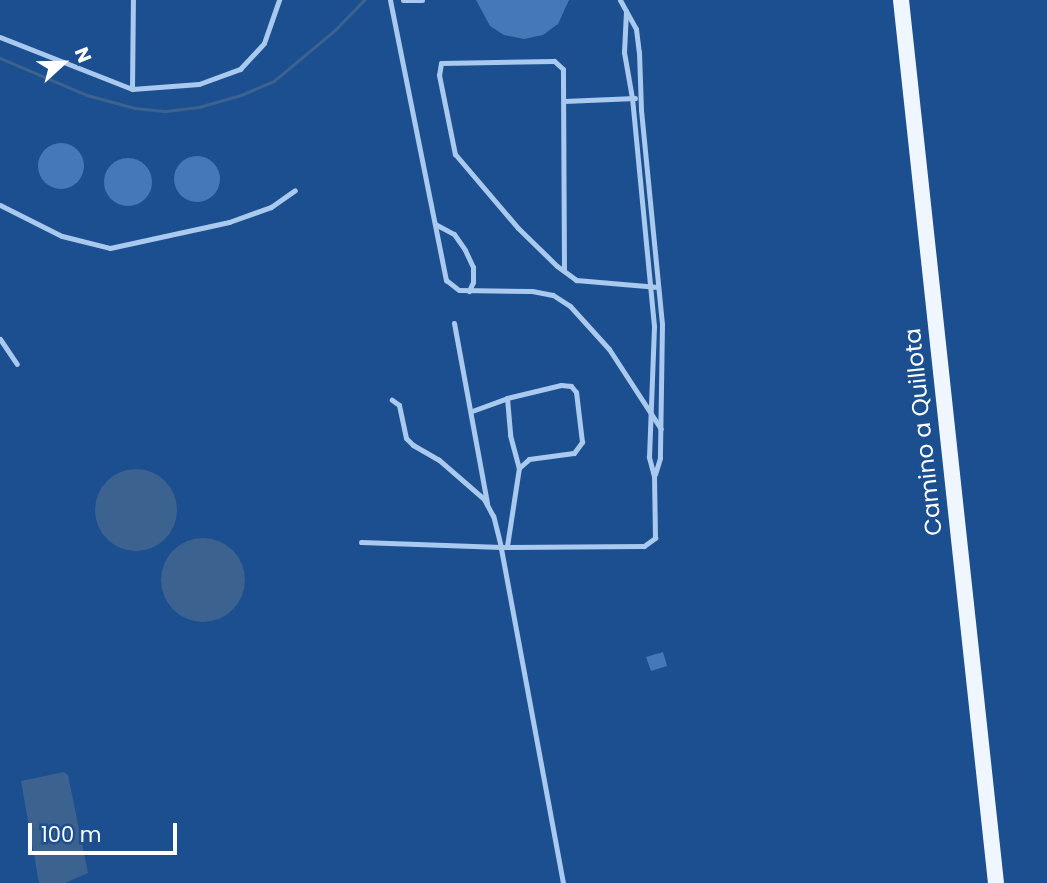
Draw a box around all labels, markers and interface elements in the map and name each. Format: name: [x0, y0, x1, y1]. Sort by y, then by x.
north arrow: [28, 28, 98, 98]
text: N: [68, 43, 98, 67]
street label: Camino a Quillota: [898, 327, 948, 537]
scale bar: [32, 810, 180, 854]
text: 100 m: [41, 820, 101, 849]

